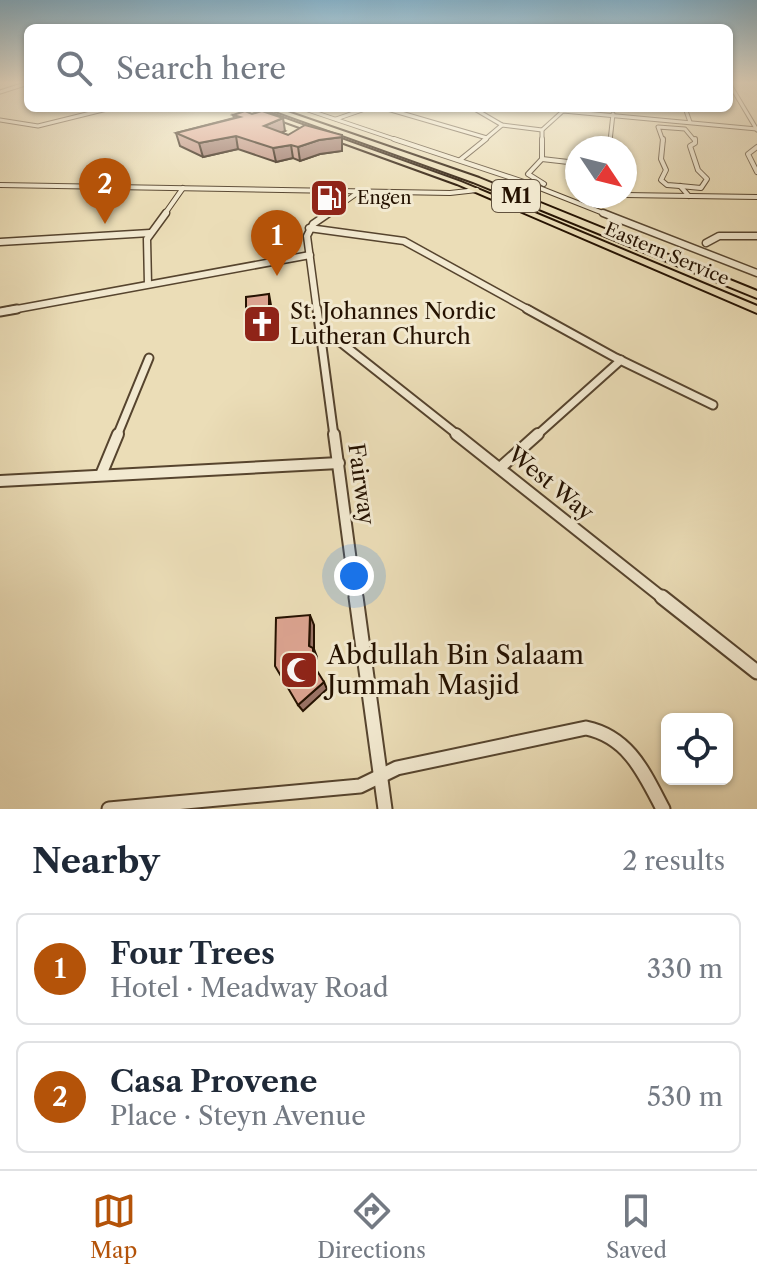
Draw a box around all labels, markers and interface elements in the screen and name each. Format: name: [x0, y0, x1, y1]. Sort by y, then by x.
search box: [24, 24, 733, 112]
icon: search: [52, 46, 96, 90]
text: Search here: [116, 50, 286, 87]
north arrow: [565, 136, 637, 208]
pin: 2: [79, 158, 131, 224]
fuel station icon: Engen: [308, 177, 350, 219]
road number: M1: [492, 180, 540, 212]
place label: Engen: [357, 187, 411, 209]
pin: 1: [251, 210, 303, 276]
street label: Eastern Service: [602, 218, 732, 290]
place label: St. Johannes Nordic Lutheran Church: [290, 298, 496, 350]
church icon: St. Johannes Nordic Lutheran Church: [241, 303, 283, 345]
street label: West Way: [502, 440, 599, 527]
street label: Fairway: [342, 442, 381, 527]
your location: [334, 556, 374, 596]
place label: Abdullah Bin Salaam Jummah Masjid: [323, 639, 584, 701]
mosque icon: Abdullah Bin Salaam Jummah Masjid: [278, 649, 320, 691]
map controls: [661, 713, 733, 785]
button: locate: [661, 713, 733, 785]
text: Nearby: [32, 840, 160, 882]
text: 2 results: [622, 845, 725, 877]
text: Four Trees: [110, 935, 275, 972]
text: 1: [54, 953, 66, 985]
text: 330 m: [647, 953, 723, 985]
text: Hotel · Meadway Road: [110, 972, 388, 1004]
text: Casa Provene: [110, 1063, 317, 1100]
text: 2: [52, 1081, 68, 1113]
text: 530 m: [647, 1081, 723, 1113]
text: Place · Steyn Avenue: [110, 1100, 366, 1132]
tab: Map: [90, 1189, 137, 1264]
tab: Directions: [317, 1189, 426, 1264]
tab: Saved: [606, 1189, 667, 1264]

